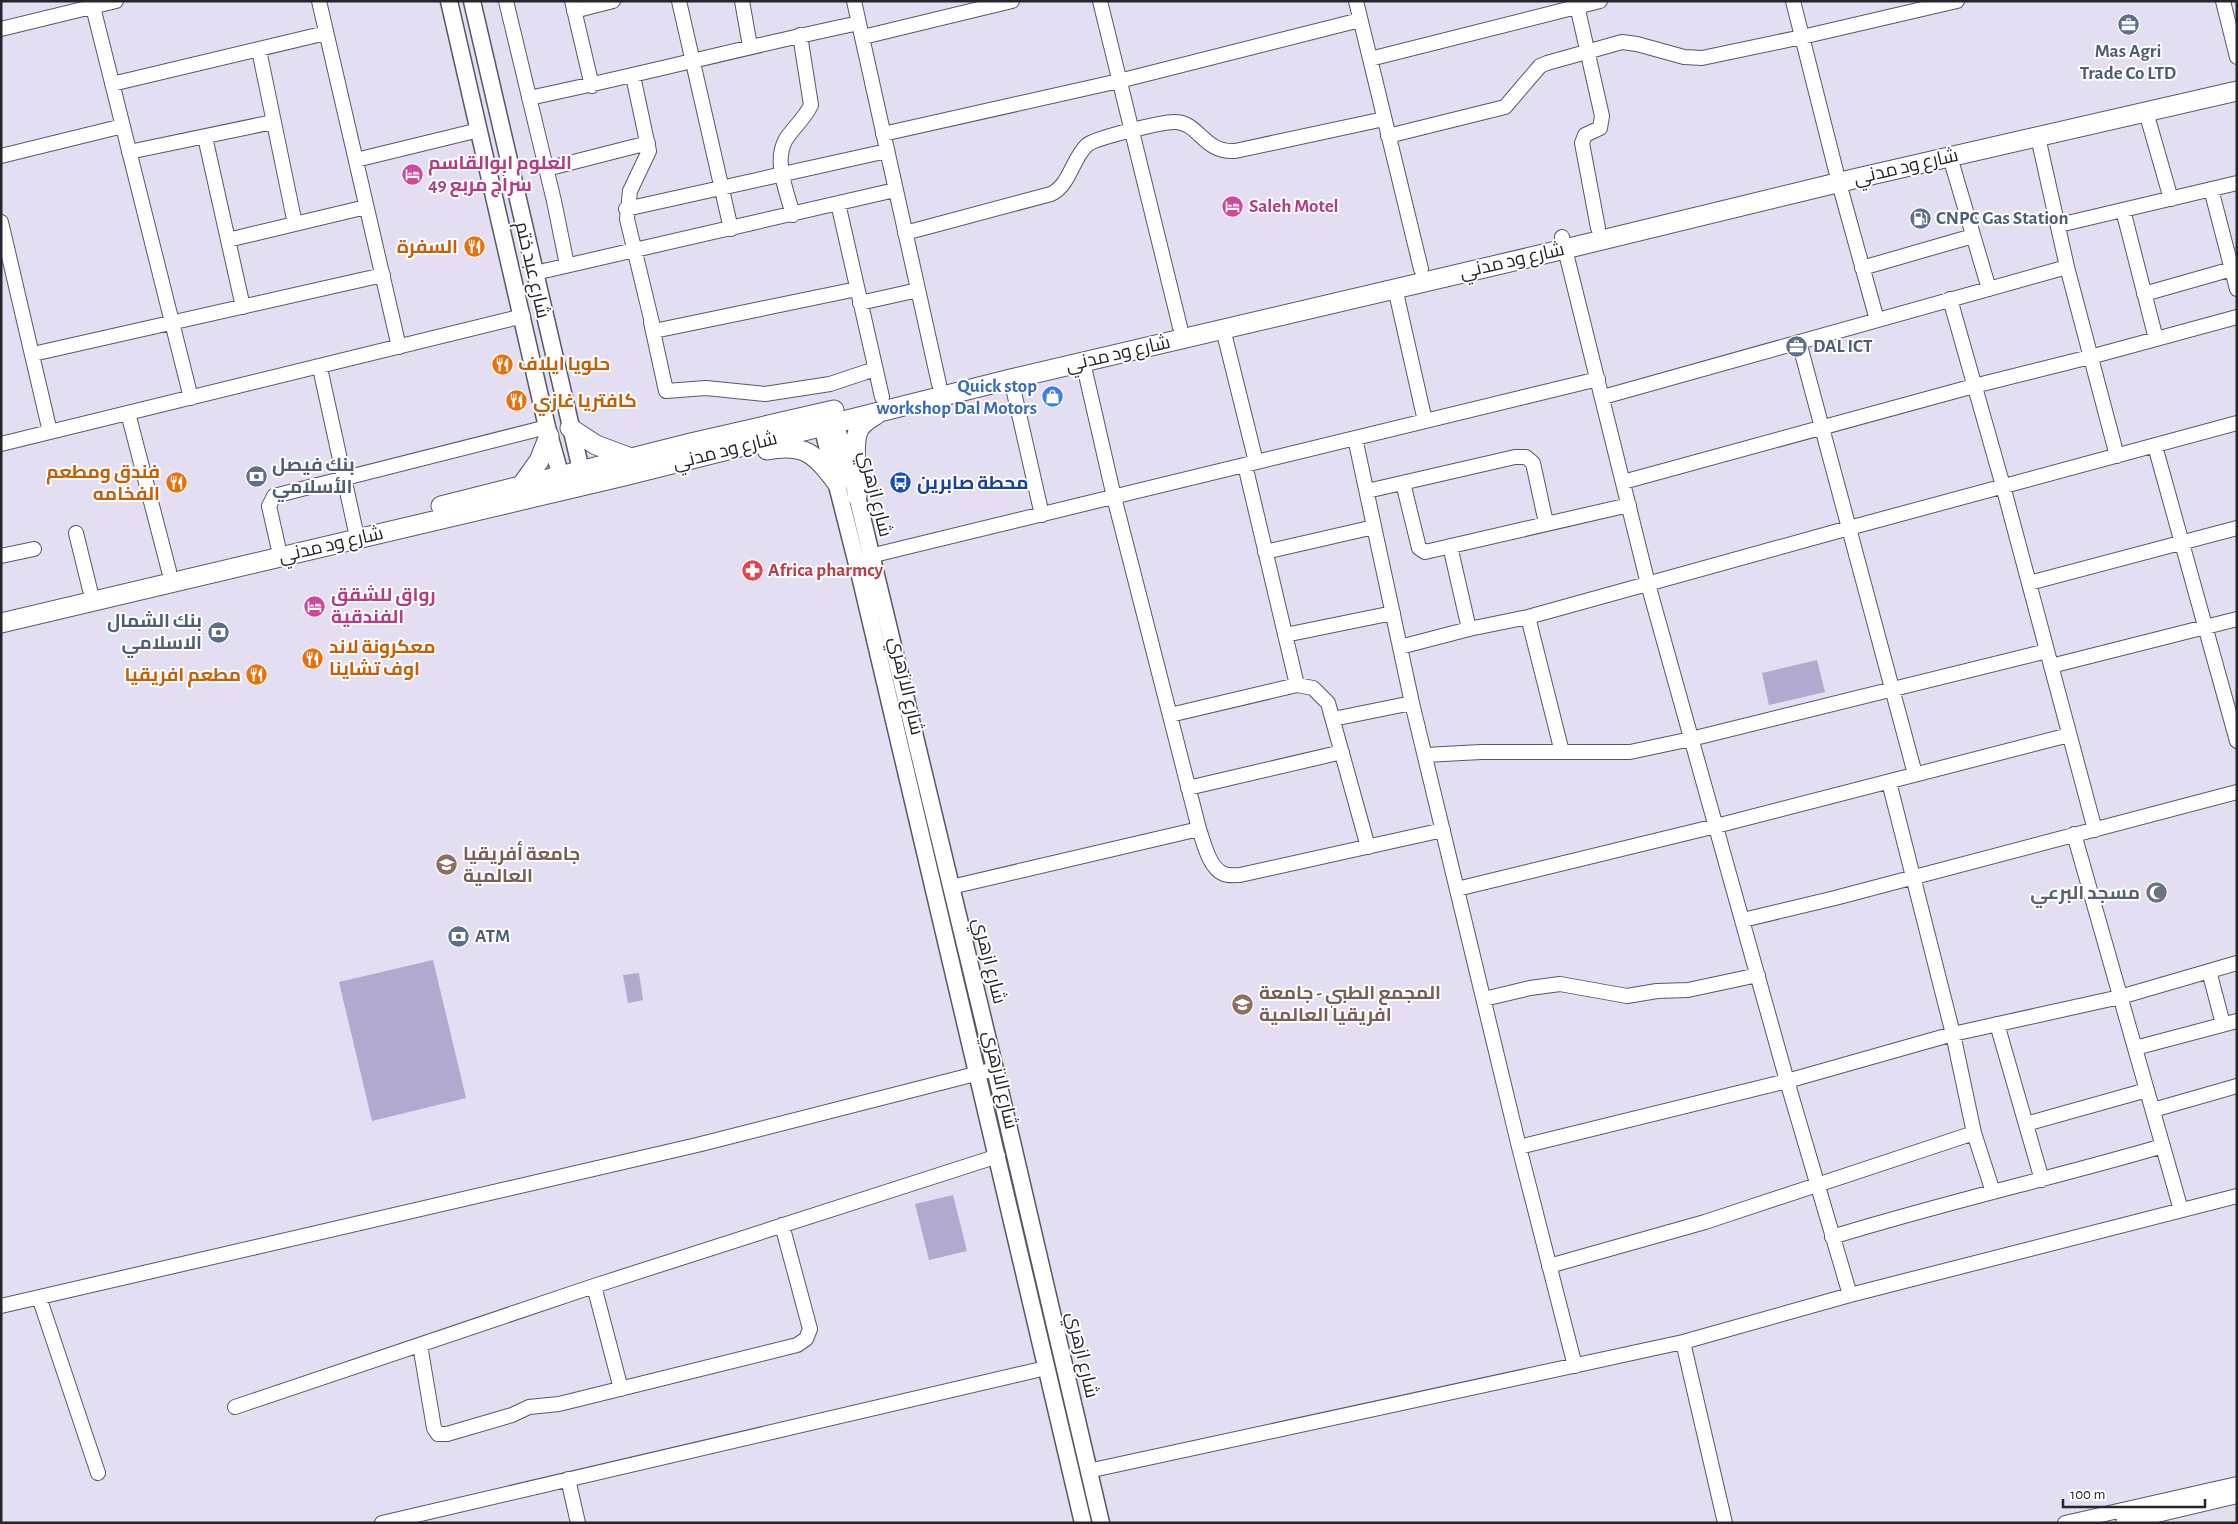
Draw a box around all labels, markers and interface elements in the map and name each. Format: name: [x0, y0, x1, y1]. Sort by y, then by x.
office icon: Mas Agri Trade Co LTD: [2116, 13, 2140, 37]
place label: Mas Agri Trade Co LTD: [2080, 42, 2176, 83]
street label: شارع ود مدني: [1852, 145, 1961, 192]
place label: العلوم ابوالقاسم سراج مربع 49: [428, 154, 572, 198]
hotel icon: العلوم ابوالقاسم سراج مربع 49: [400, 162, 424, 186]
hotel icon: Saleh Motel: [1221, 194, 1245, 218]
place label: Saleh Motel: [1249, 197, 1339, 216]
fuel station icon: CNPC Gas Station: [1908, 206, 1932, 230]
place label: CNPC Gas Station: [1936, 209, 2068, 228]
street label: شارع عبد ختم: [509, 220, 553, 321]
restaurant icon: السفرة: [462, 235, 486, 259]
place label: السفرة: [397, 238, 458, 258]
street label: شارع ود مدني: [1458, 239, 1567, 286]
street label: شارع ود مدني: [1064, 332, 1173, 379]
office icon: DAL ICT: [1785, 334, 1809, 358]
place label: DAL ICT: [1813, 337, 1873, 356]
restaurant icon: حلويا ايلاف: [490, 352, 514, 376]
place label: حلويا ايلاف: [518, 355, 610, 375]
place label: Quick stop workshop Dal Motors: [876, 377, 1037, 418]
shop icon: Quick stop workshop Dal Motors: [1041, 385, 1065, 409]
restaurant icon: كافتريا غازي: [505, 389, 529, 413]
place label: كافتريا غازي: [533, 392, 637, 416]
street label: شارع ود مدني: [671, 428, 780, 477]
street label: شارع ازهري: [851, 449, 896, 540]
place label: بنك فيصل الأسلامي: [272, 456, 355, 502]
place label: فندق ومطعم الفخامه: [46, 463, 160, 504]
bank icon: بنك فيصل الأسلامي: [244, 464, 268, 488]
restaurant icon: فندق ومطعم الفخامه: [164, 471, 188, 495]
bus stop icon: محطة صابرين: [889, 471, 913, 495]
place label: محطة صابرين: [917, 474, 1029, 494]
street label: شارع ود مدني: [277, 523, 386, 570]
pharmacy icon: Africa pharmcy: [740, 558, 764, 582]
place label: Africa pharmcy: [768, 561, 884, 580]
place label: رواق للشقق الفندقية: [331, 585, 436, 627]
hotel icon: رواق للشقق الفندقية: [303, 594, 327, 618]
place label: بنك الشمال الاسلامي: [107, 611, 202, 658]
bank icon: بنك الشمال الاسلامي: [206, 620, 230, 644]
street label: شارع الازهري: [882, 635, 927, 738]
place label: معكرونة لاند اوف تشاينا: [329, 638, 436, 680]
restaurant icon: معكرونة لاند اوف تشاينا: [301, 646, 325, 670]
restaurant icon: مطعم افريقيا: [245, 663, 269, 687]
place label: مطعم افريقيا: [124, 666, 241, 688]
place label: جامعة أفريقيا العالمية: [463, 840, 580, 886]
school or university icon: جامعة أفريقيا العالمية: [435, 853, 459, 877]
mosque icon: مسجد البرعي: [2144, 881, 2168, 905]
place label: مسجد البرعي: [2030, 884, 2140, 908]
street label: شارع ازهري: [965, 916, 1010, 1007]
bank icon: ATM: [447, 924, 471, 948]
place label: ATM: [475, 927, 510, 946]
place label: المجمع الطبي - جامعة افريقيا العالمية: [1259, 984, 1441, 1026]
school or university icon: المجمع الطبي - جامعة افريقيا العالمية: [1231, 992, 1255, 1016]
street label: شارع الازهري: [976, 1029, 1021, 1132]
street label: شارع ازهري: [1059, 1310, 1102, 1401]
scale bar: [2063, 1476, 2206, 1508]
text: 100 m: [2070, 1487, 2105, 1502]

